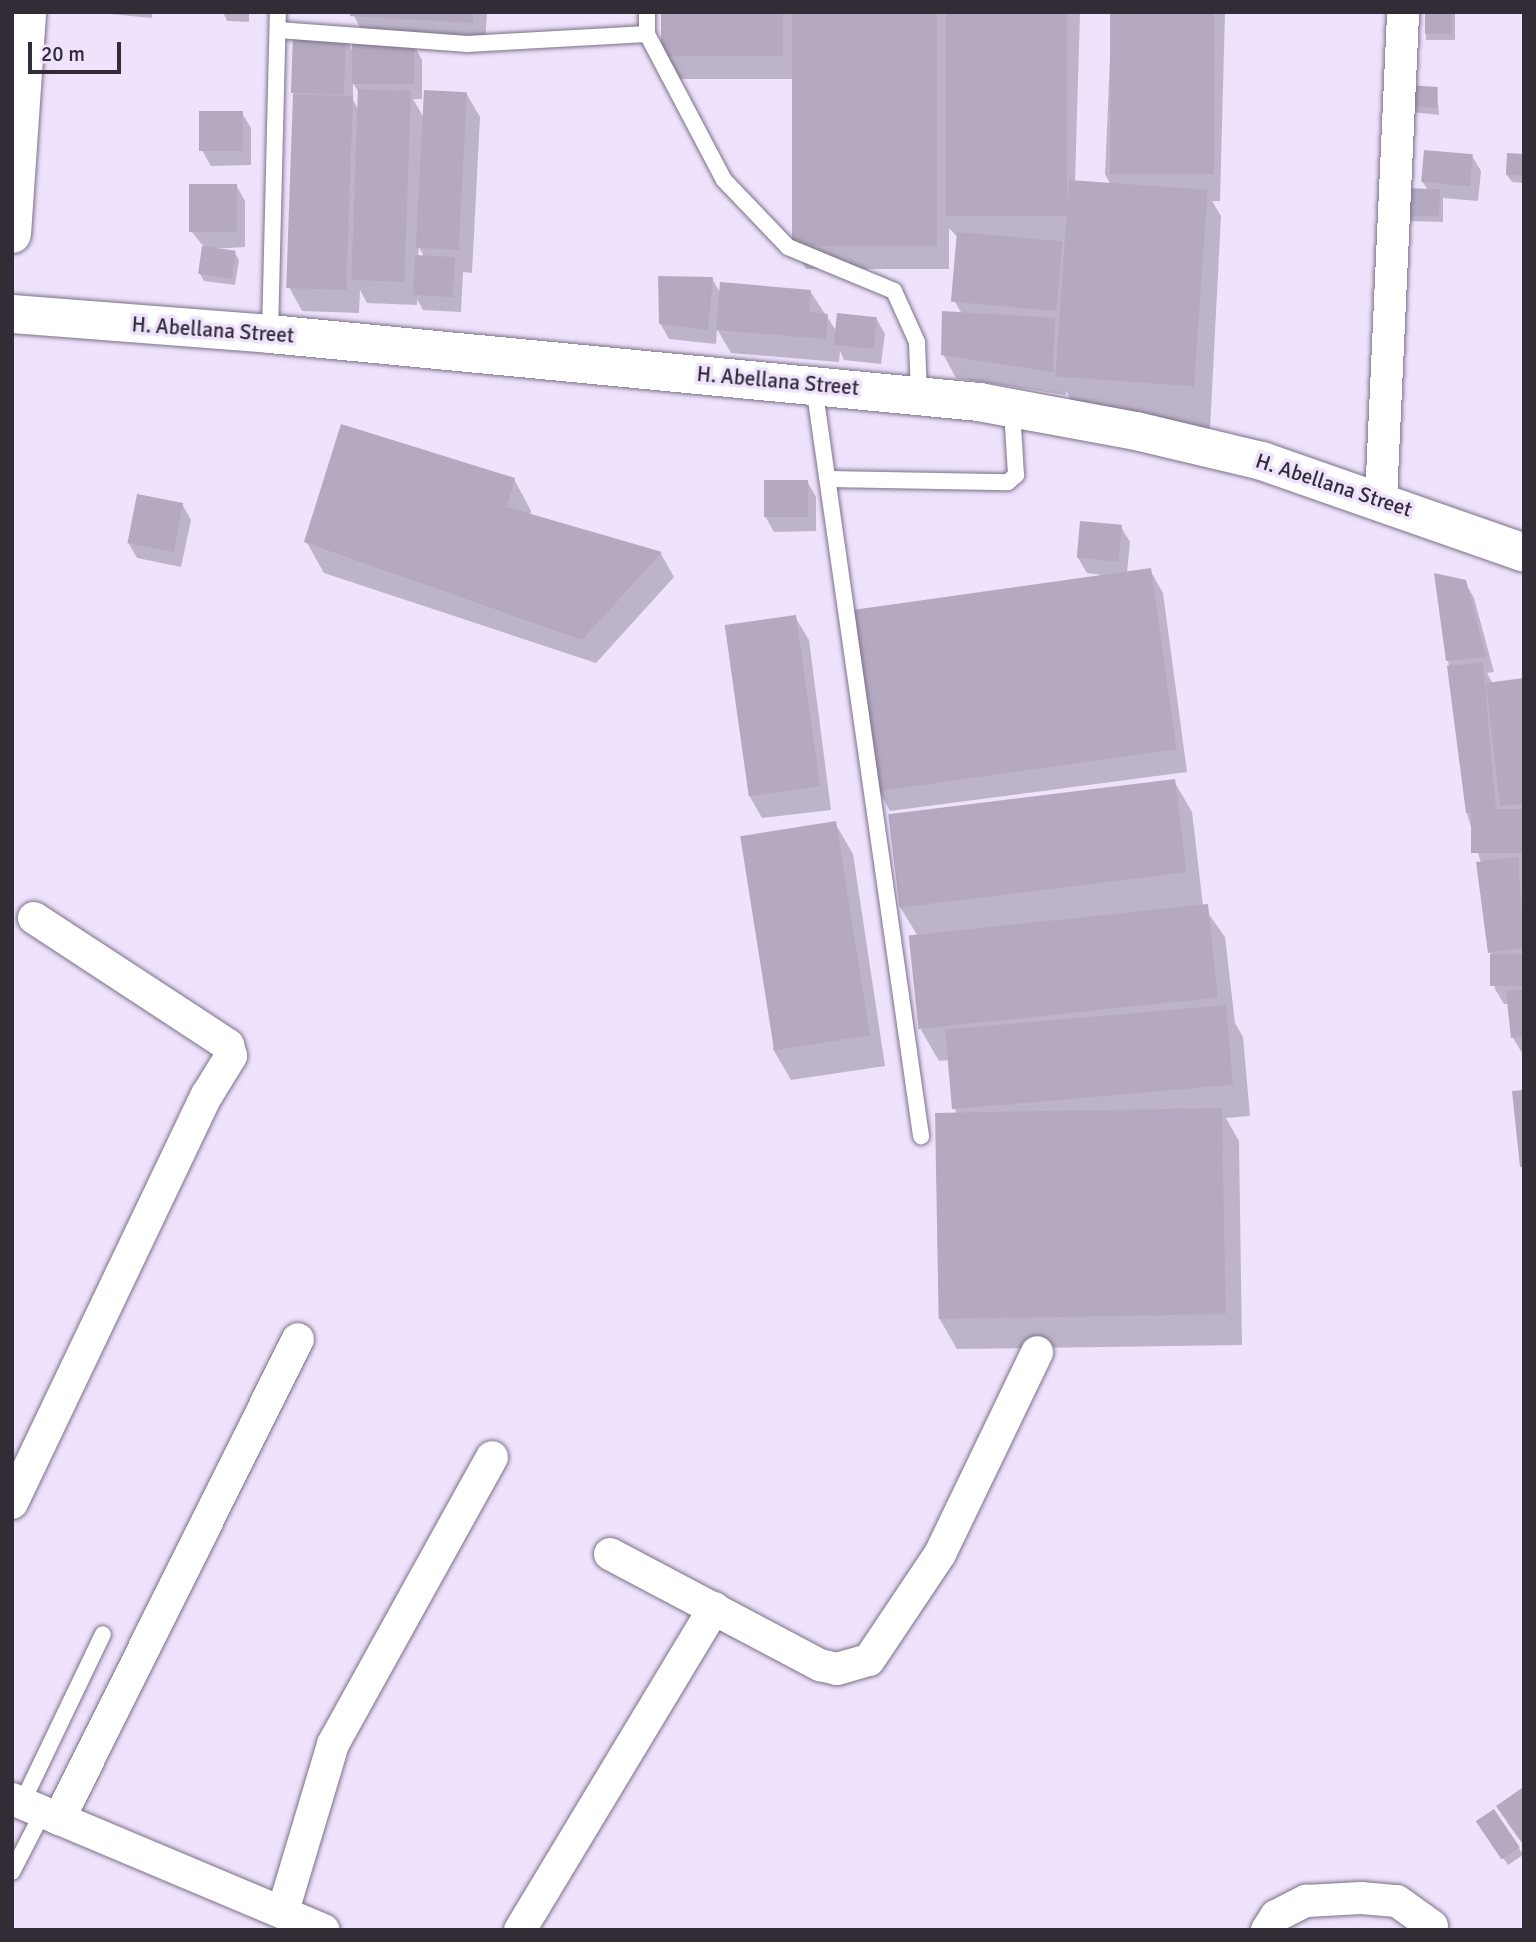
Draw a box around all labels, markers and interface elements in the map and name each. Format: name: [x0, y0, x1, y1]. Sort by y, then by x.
scale bar: [32, 28, 124, 72]
text: 20 m: [41, 41, 85, 67]
street label: H. Abellana Street: [131, 312, 295, 348]
street label: H. Abellana Street: [696, 361, 860, 401]
street label: H. Abellana Street: [1253, 448, 1415, 522]

